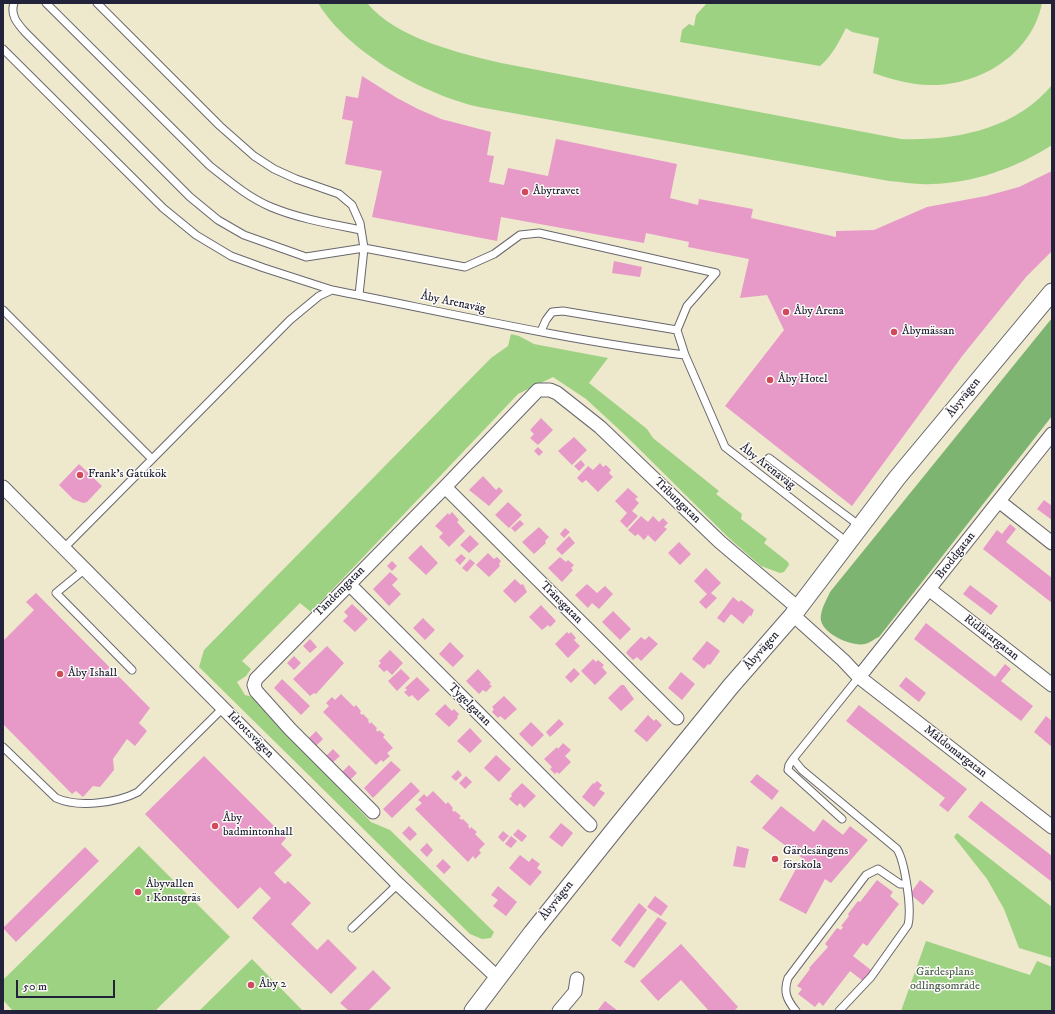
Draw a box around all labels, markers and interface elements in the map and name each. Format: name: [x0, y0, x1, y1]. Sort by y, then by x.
place label: Åbytravet: [533, 185, 579, 199]
marker: Åbytravet: [520, 187, 530, 197]
street label: Åby Arenaväg: [419, 289, 487, 317]
place label: Åby Arena: [794, 305, 844, 319]
marker: Åby Arena: [781, 307, 791, 317]
place label: Åbymässan: [902, 325, 954, 339]
marker: Åbymässan: [889, 327, 899, 337]
place label: Åby Hotel: [778, 373, 828, 387]
marker: Åby Hotel: [765, 375, 775, 385]
street label: Åbyvägen: [944, 375, 984, 421]
street label: Åby Arenaväg: [737, 441, 797, 493]
place label: Frank's Gatukök: [88, 468, 167, 482]
marker: Frank's Gatukök: [75, 470, 85, 480]
street label: Tribungatan: [651, 475, 703, 527]
street label: Broddgatan: [933, 530, 979, 582]
street label: Tandemgatan: [312, 564, 368, 620]
street label: Tränsgatan: [537, 579, 585, 627]
street label: Ridlärargatan: [961, 612, 1021, 664]
street label: Åbyvägen: [741, 629, 783, 673]
place label: Åby Ishall: [68, 667, 117, 681]
marker: Åby Ishall: [55, 669, 65, 679]
street label: Tygelgatan: [445, 681, 493, 729]
street label: Idrottsvägen: [224, 709, 276, 761]
street label: Måldomargatan: [921, 723, 989, 781]
place label: Åby badmintonhall: [223, 812, 293, 840]
marker: Åby badmintonhall: [210, 821, 220, 831]
place label: Gärdesängens förskola: [783, 845, 848, 873]
marker: Gärdesängens förskola: [770, 854, 780, 864]
place label: Åbyvallen 1 Konstgräs: [146, 878, 201, 906]
street label: Åbyvägen: [537, 878, 577, 924]
marker: Åbyvallen 1 Konstgräs: [133, 887, 143, 897]
park label: Gärdesplans odlingsområde: [910, 966, 980, 994]
scale bar: [18, 972, 117, 998]
place label: Åby 2: [259, 978, 286, 992]
text: 50 m: [23, 979, 47, 994]
marker: Åby 2: [246, 980, 256, 990]

